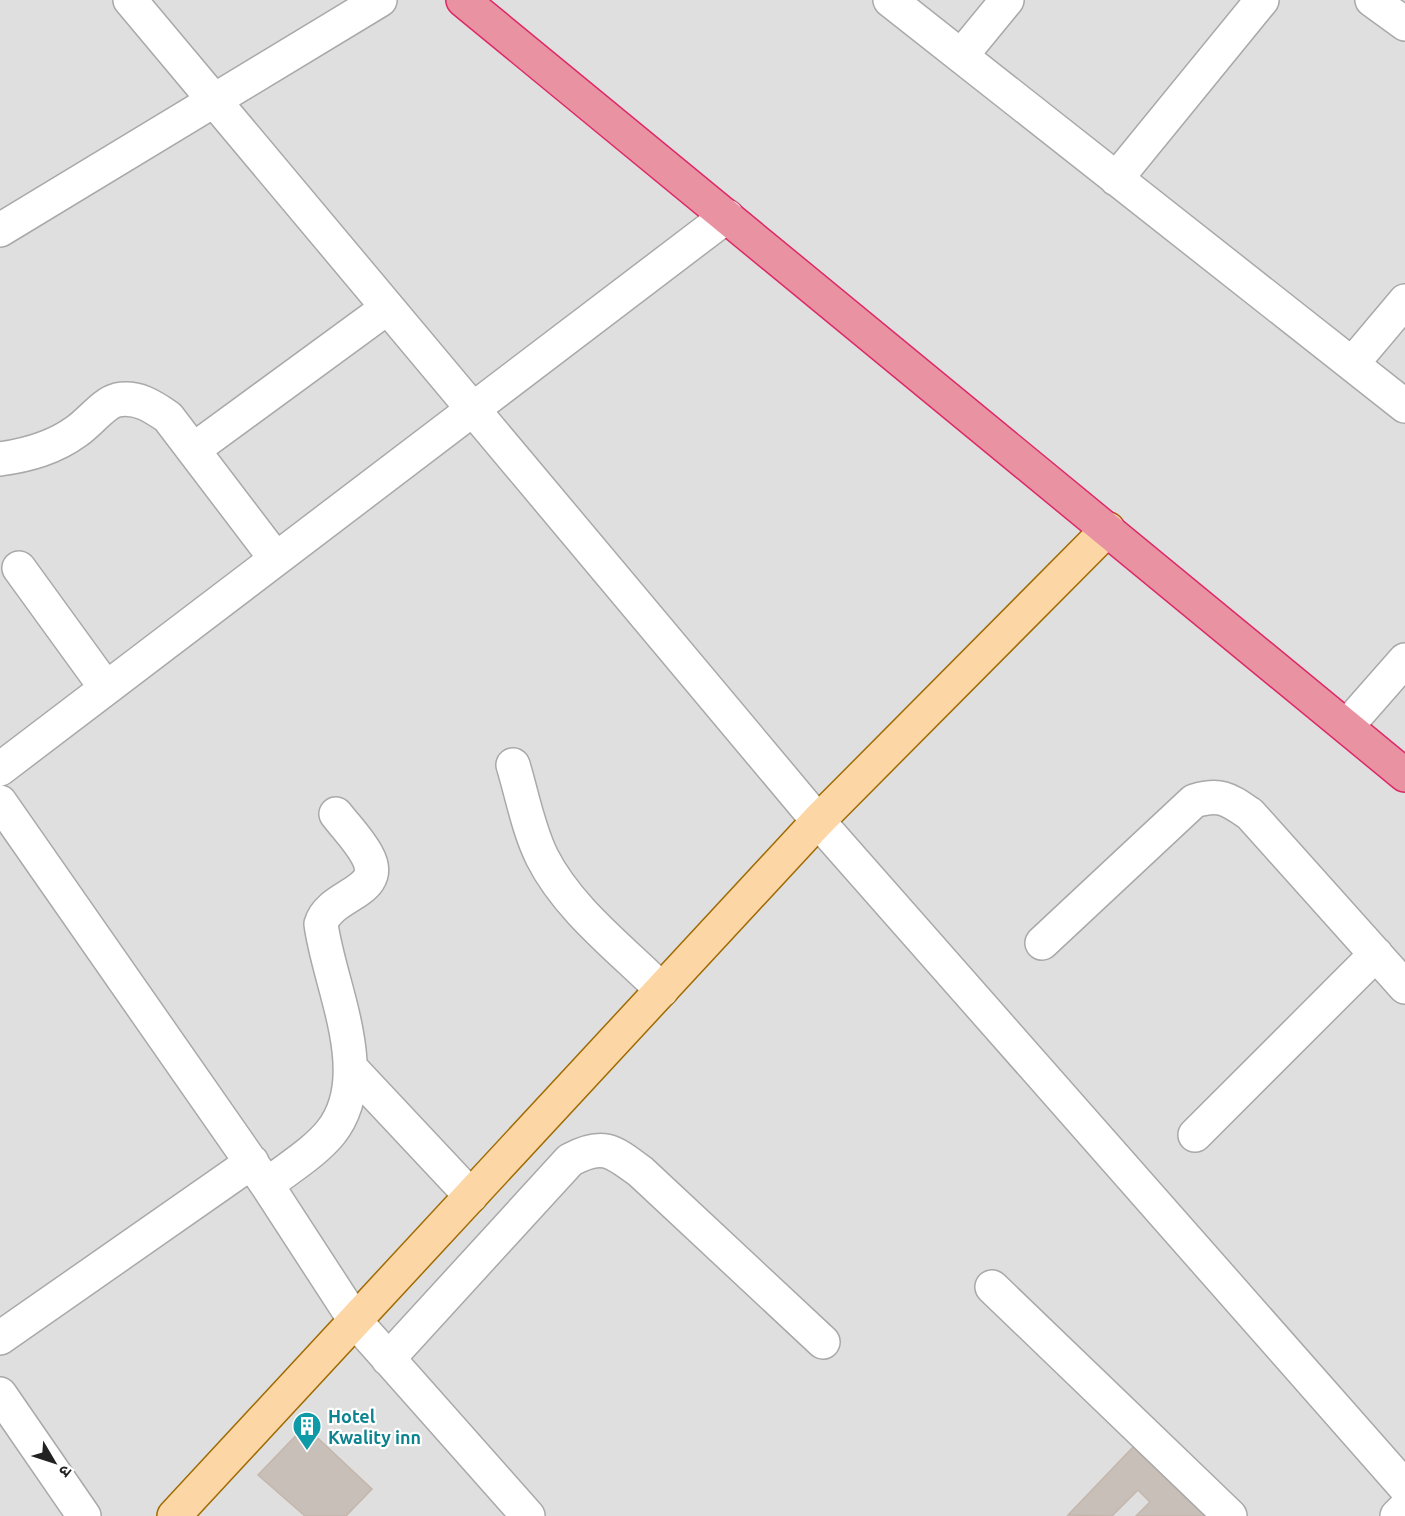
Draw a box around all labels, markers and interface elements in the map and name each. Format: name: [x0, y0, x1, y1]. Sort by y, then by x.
place label: Hotel Kwality inn: [328, 1406, 421, 1447]
building icon: Hotel Kwality inn: [291, 1410, 323, 1452]
north arrow: [24, 1432, 84, 1492]
text: उ: [55, 1462, 76, 1481]

